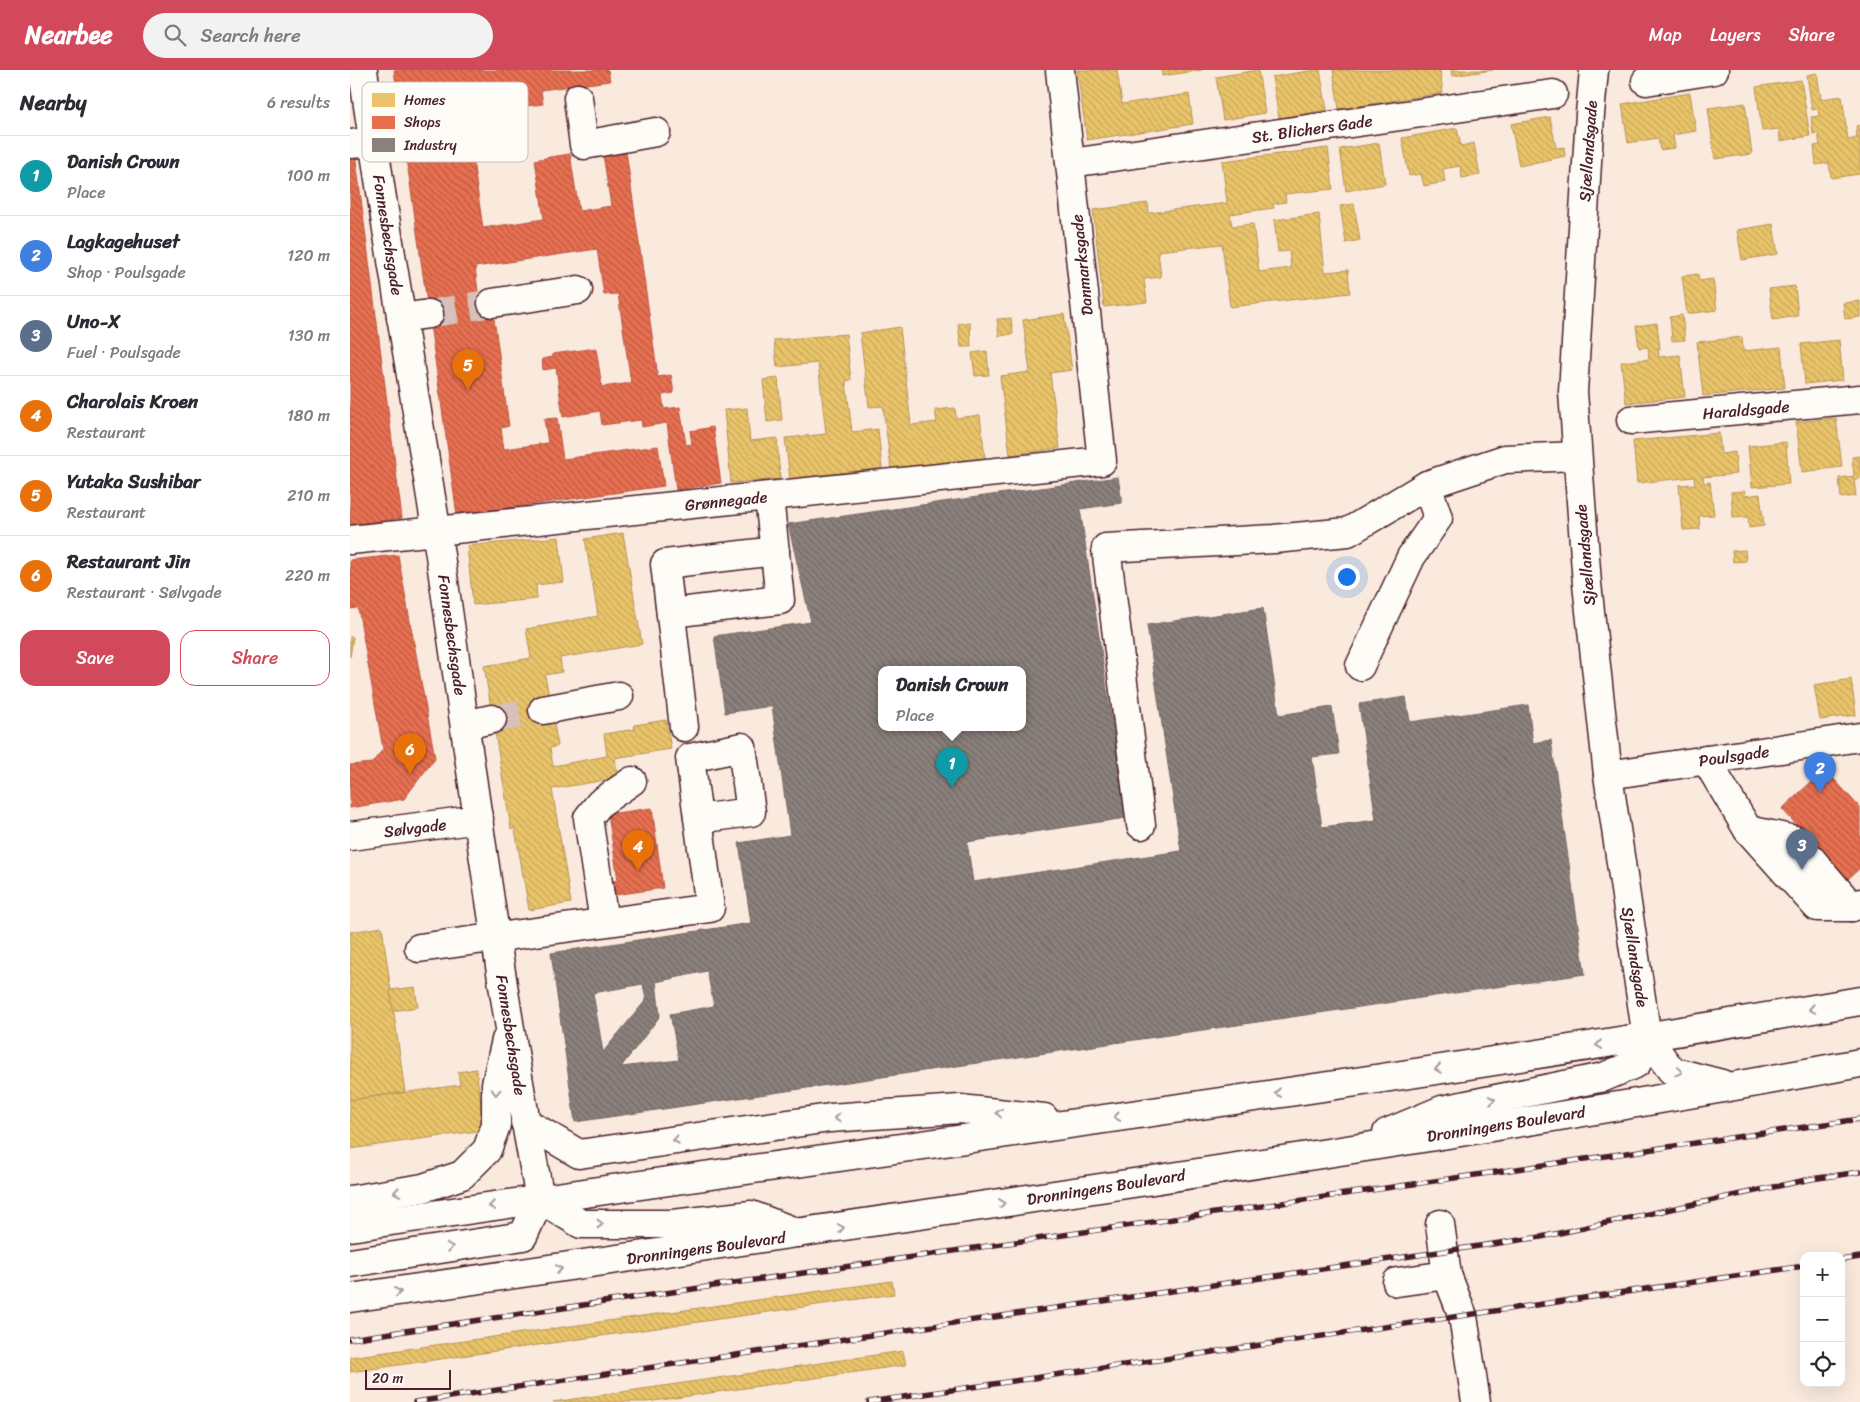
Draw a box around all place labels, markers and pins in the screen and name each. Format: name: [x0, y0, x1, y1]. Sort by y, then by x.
pin: 5: [452, 349, 484, 390]
pin: 6: [394, 733, 426, 774]
pin: 1: [936, 747, 968, 788]
pin: 2: [1804, 752, 1836, 793]
pin: 3: [1786, 829, 1818, 870]
pin: 4: [622, 830, 654, 871]

